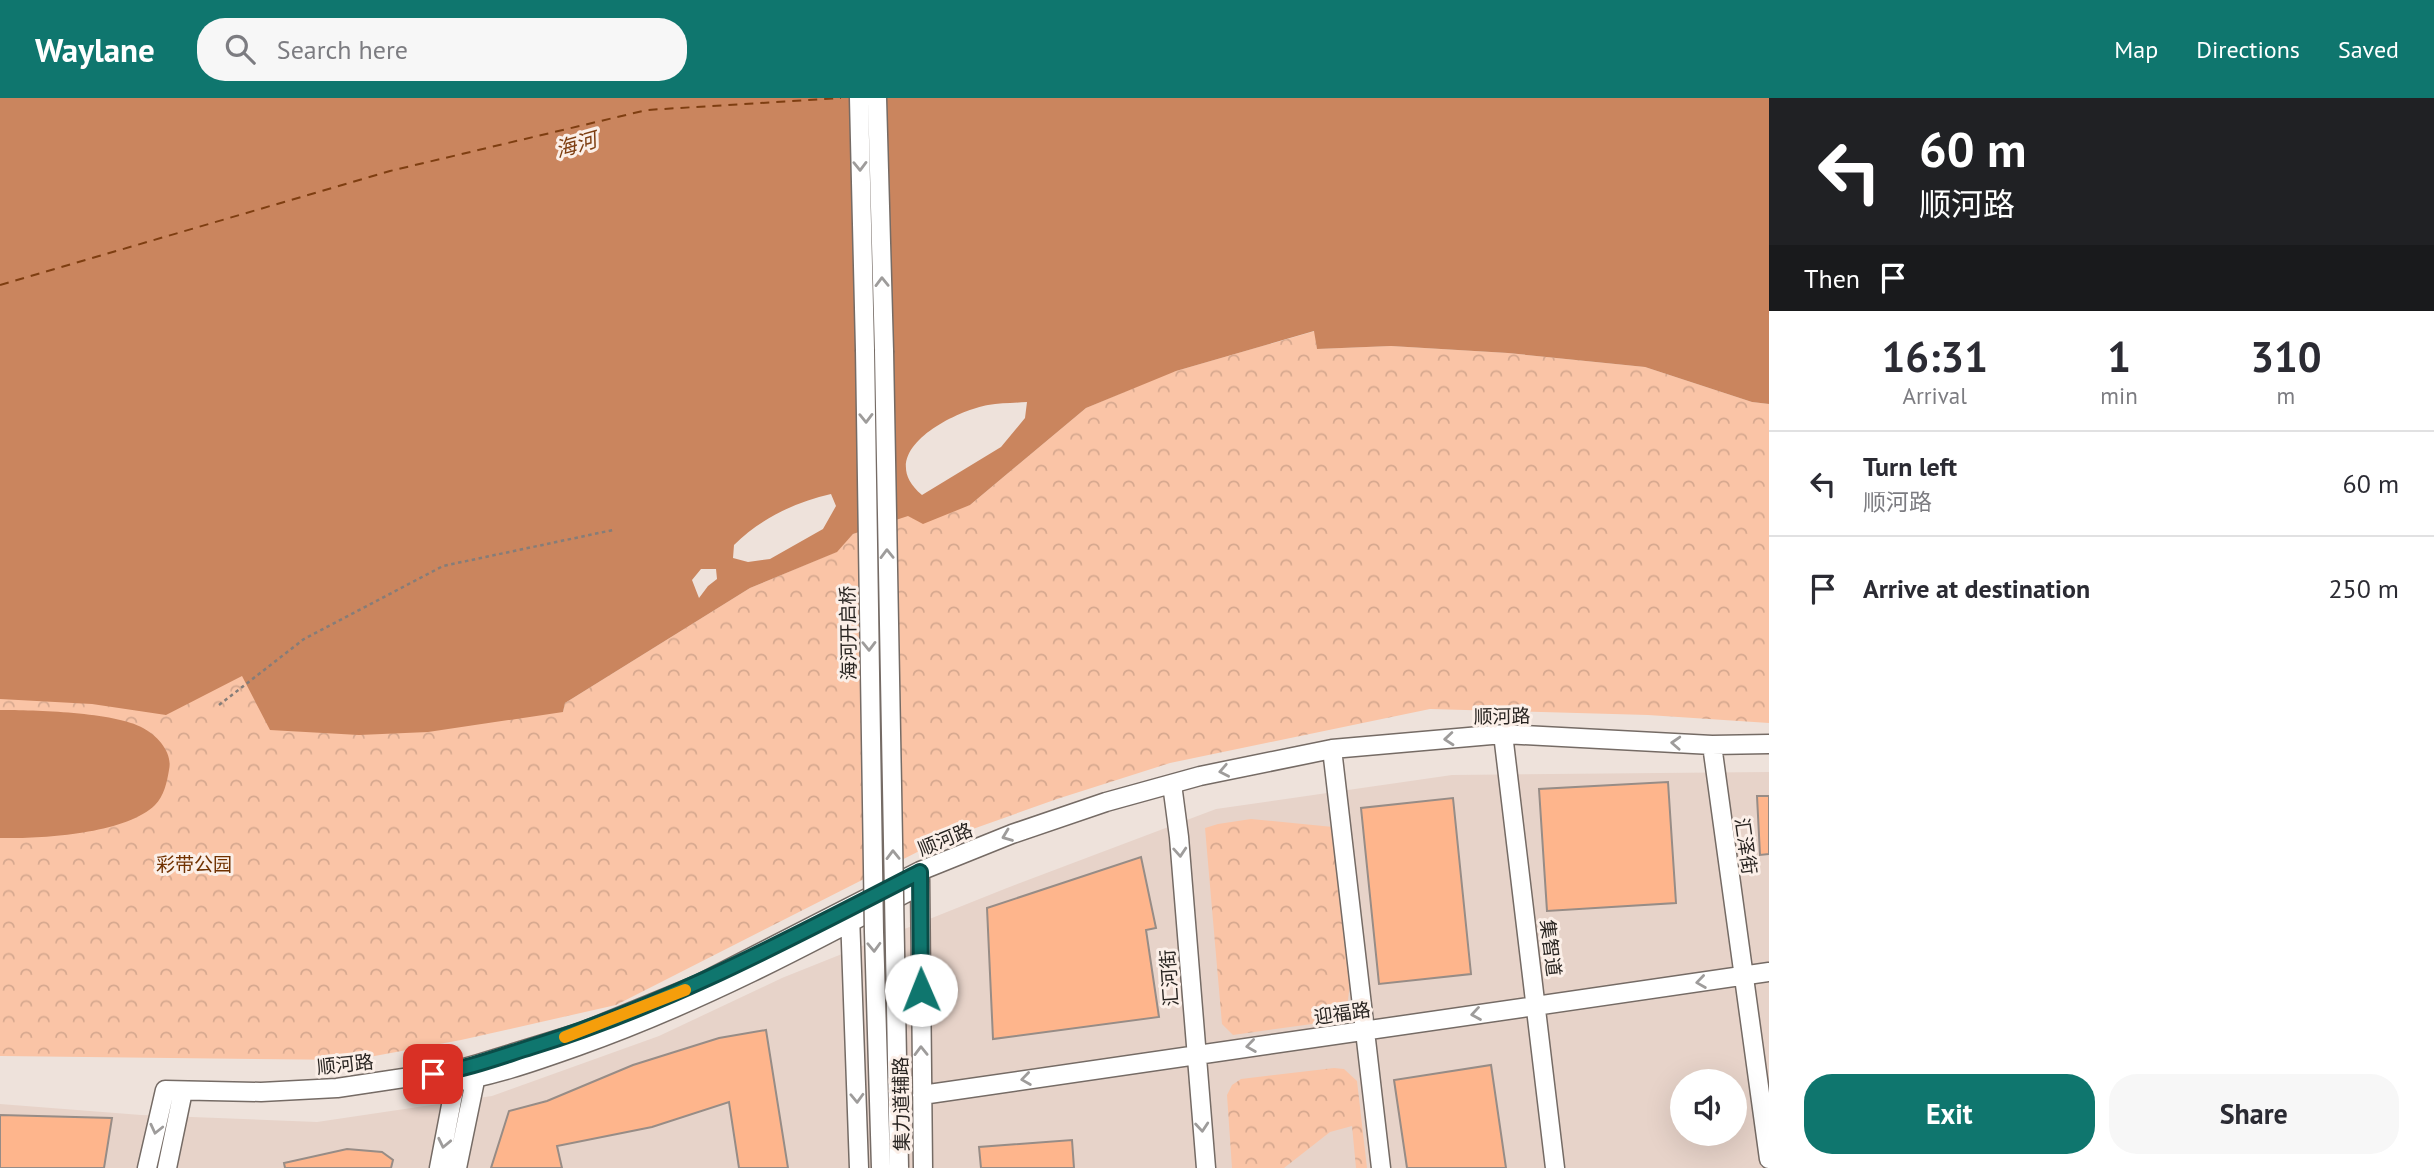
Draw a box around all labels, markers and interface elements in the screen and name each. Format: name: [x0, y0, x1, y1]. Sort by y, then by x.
search box: [197, 18, 687, 81]
text: Waylane: [35, 28, 155, 71]
icon: search: [221, 30, 259, 68]
text: Search here: [277, 33, 408, 66]
text: Map: [2114, 34, 2158, 65]
text: Directions: [2196, 34, 2300, 65]
text: Saved: [2338, 34, 2399, 65]
text: 60 m: [1919, 117, 2026, 181]
water label: 海河: [552, 125, 604, 163]
icon: left: [1804, 126, 1895, 217]
one-way arrow: [853, 161, 868, 172]
text: 顺河路: [1919, 183, 2015, 225]
icon: arrive: [1874, 259, 1912, 297]
text: Then: [1804, 262, 1860, 295]
one-way arrow: [874, 277, 890, 287]
text: 16:31: [1881, 329, 1988, 384]
text: 1: [2107, 329, 2131, 384]
text: 310: [2250, 329, 2322, 384]
text: Arrival: [1902, 381, 1967, 410]
text: min: [2100, 381, 2138, 410]
text: m: [2277, 381, 2295, 410]
one-way arrow: [858, 413, 874, 424]
text: Turn left: [1863, 450, 1957, 483]
icon: left: [1804, 465, 1842, 503]
text: 60 m: [2343, 467, 2399, 500]
text: 顺河路: [1863, 487, 1932, 516]
one-way arrow: [880, 548, 895, 559]
icon: arrive: [1804, 570, 1842, 608]
text: Arrive at destination: [1863, 572, 2090, 605]
text: 250 m: [2328, 572, 2399, 605]
street label: 海河开启桥: [835, 585, 861, 681]
one-way arrow: [862, 640, 877, 651]
street label: 顺河路: [1473, 704, 1531, 728]
one-way arrow: [1444, 731, 1455, 746]
one-way arrow: [1671, 736, 1682, 751]
one-way arrow: [1218, 762, 1230, 777]
street label: 汇泽街: [1730, 816, 1762, 876]
street label: 顺河路: [914, 817, 976, 861]
one-way arrow: [1001, 828, 1013, 842]
one-way arrow: [1172, 847, 1187, 858]
one-way arrow: [885, 849, 900, 860]
park label: 彩带公园: [156, 852, 232, 876]
street label: 集智道: [1536, 918, 1566, 978]
one-way arrow: [867, 941, 882, 952]
street label: 汇河街: [1155, 949, 1183, 1007]
position arrow: [884, 953, 958, 1027]
one-way arrow: [1696, 974, 1707, 989]
street label: 迎福路: [1312, 997, 1372, 1029]
one-way arrow: [1470, 1006, 1482, 1021]
one-way arrow: [1245, 1039, 1257, 1054]
pin: [403, 1044, 463, 1104]
one-way arrow: [914, 1045, 929, 1056]
street label: 顺河路: [315, 1049, 375, 1079]
icon: arrive: [414, 1055, 452, 1093]
street label: 集力道辅路: [888, 1056, 914, 1152]
map controls: [1670, 1069, 1747, 1146]
button: sound: [1670, 1069, 1747, 1146]
one-way arrow: [1020, 1071, 1032, 1086]
button: Exit: [1804, 1074, 2095, 1154]
button: Share: [2109, 1074, 2399, 1154]
one-way arrow: [850, 1093, 865, 1104]
one-way arrow: [1194, 1122, 1209, 1133]
one-way arrow: [149, 1123, 164, 1135]
one-way arrow: [438, 1137, 453, 1149]

